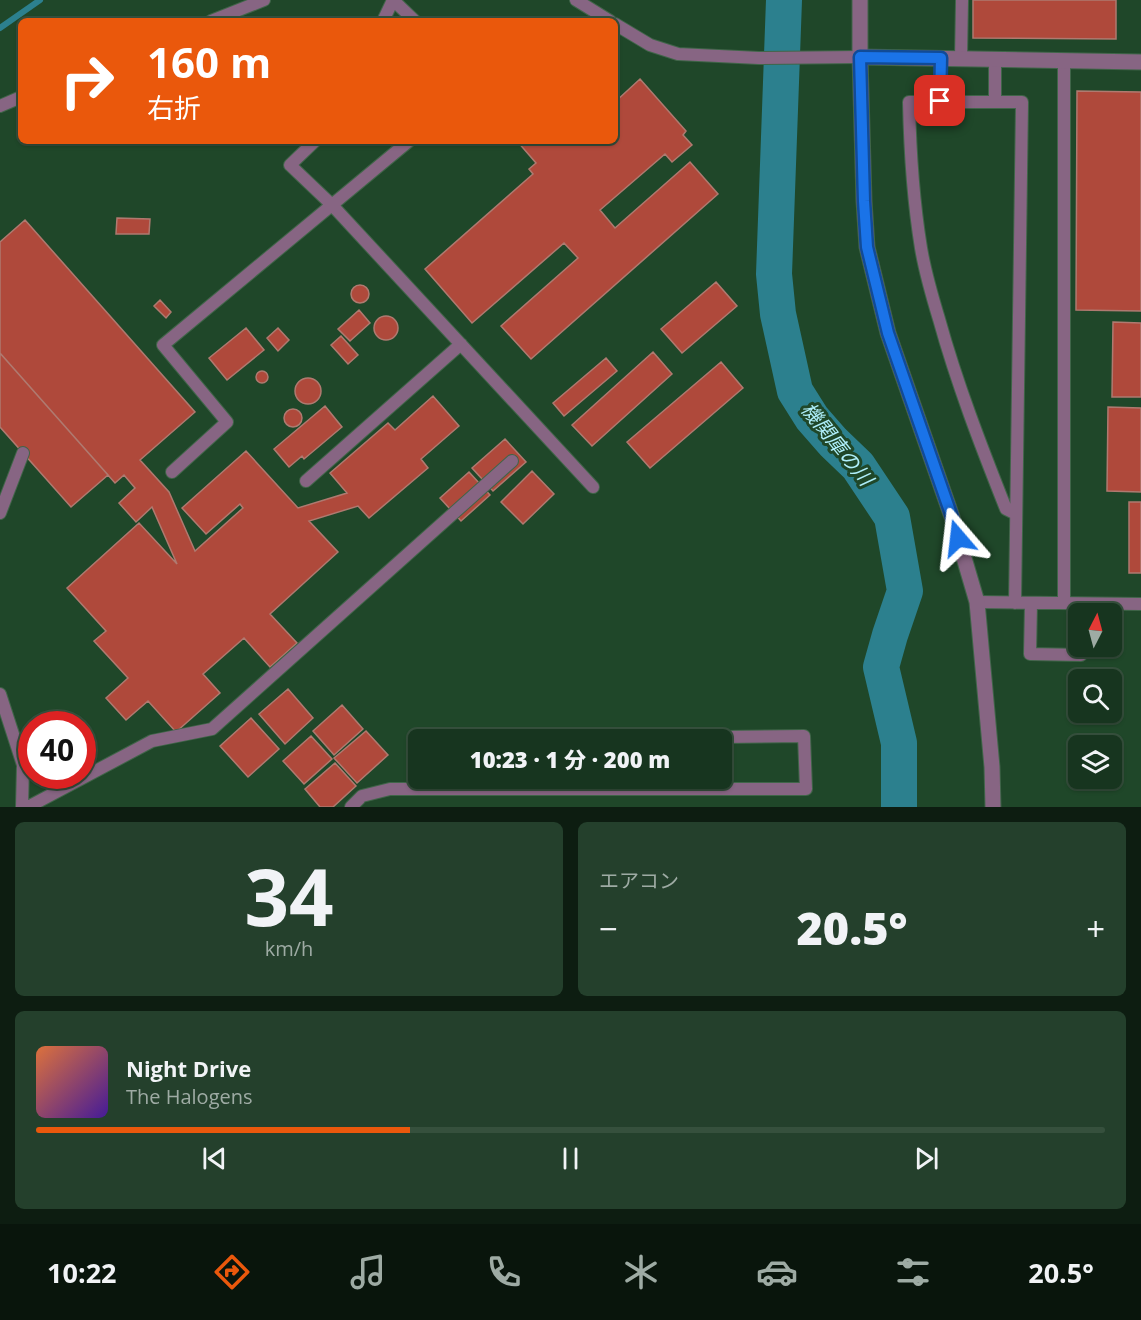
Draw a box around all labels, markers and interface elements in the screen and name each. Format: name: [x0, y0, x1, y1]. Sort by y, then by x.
text: 160 m: [147, 33, 271, 90]
icon: right: [48, 42, 126, 120]
pin: [914, 75, 965, 126]
icon: arrive: [923, 84, 956, 117]
text: 右折: [147, 89, 201, 126]
water label: 機関庫の川: [795, 396, 881, 493]
position arrow: [926, 506, 990, 570]
north arrow: [1068, 603, 1122, 657]
map controls: [1068, 603, 1122, 789]
button: search: [1068, 669, 1122, 723]
speed limit sign: 40: [18, 711, 96, 789]
button: layers: [1068, 735, 1122, 789]
text: 10:23 · 1 分 · 200 m: [470, 744, 670, 774]
text: 34: [244, 843, 334, 949]
text: エアコン: [599, 867, 679, 894]
text: 20.5°: [796, 897, 908, 958]
text: −: [599, 906, 618, 951]
text: +: [1086, 906, 1105, 951]
text: km/h: [265, 935, 313, 962]
text: Night Drive: [126, 1053, 251, 1083]
text: The Halogens: [126, 1083, 253, 1110]
icon: previous: [198, 1142, 231, 1175]
icon: pause: [554, 1142, 587, 1175]
icon: next: [910, 1142, 943, 1175]
icon: directions: [211, 1251, 253, 1293]
icon: music: [347, 1251, 389, 1293]
icon: phone: [483, 1251, 525, 1293]
icon: climate: [620, 1251, 662, 1293]
icon: car: [756, 1251, 798, 1293]
icon: filters: [892, 1251, 934, 1293]
text: 10:22: [47, 1254, 117, 1291]
text: 20.5°: [1028, 1254, 1094, 1291]

